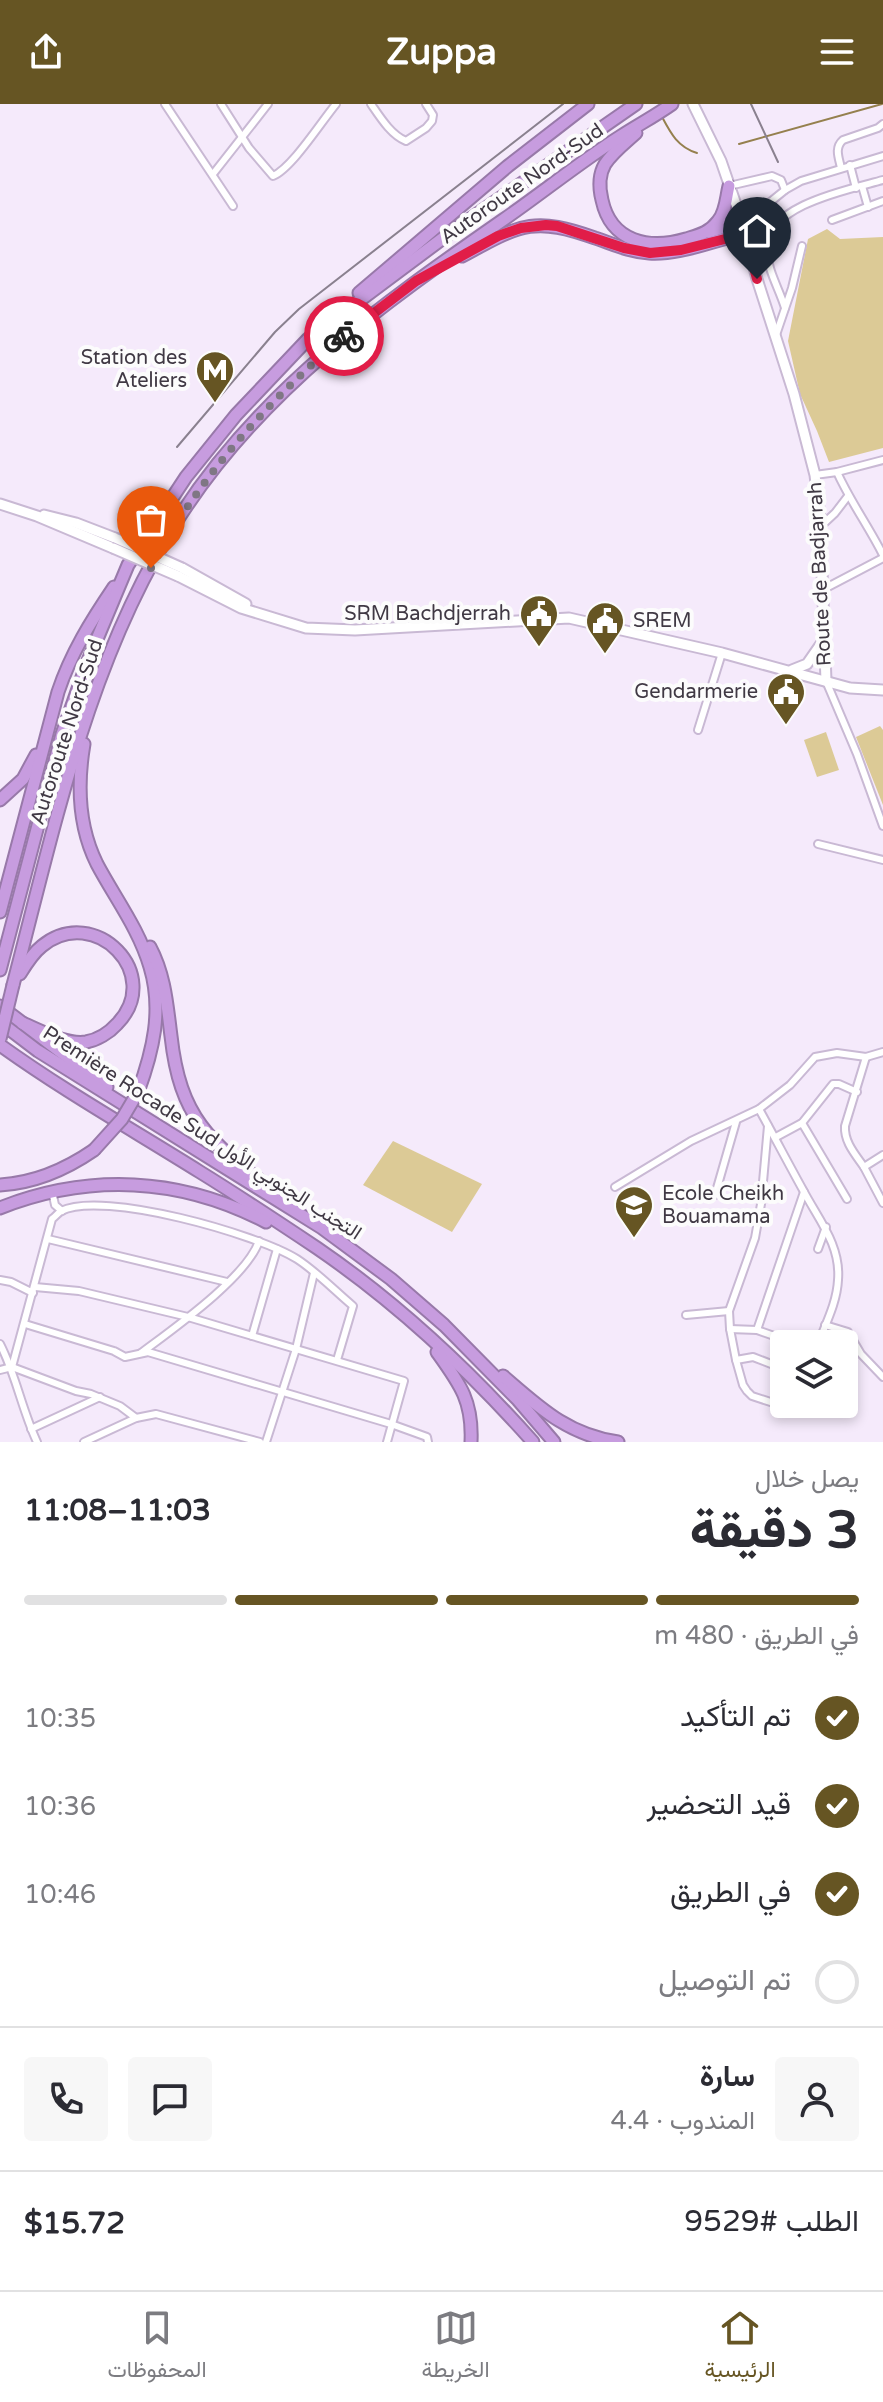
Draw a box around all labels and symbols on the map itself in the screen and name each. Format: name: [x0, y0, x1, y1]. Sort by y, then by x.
street label: Autoroute Nord-Sud: [436, 119, 608, 249]
pin: [723, 197, 791, 279]
courier: [304, 296, 384, 376]
place label: Station des Ateliers: [81, 346, 187, 393]
metro station icon: Station des Ateliers: [194, 349, 236, 404]
street label: Route de Badjarrah: [803, 481, 837, 667]
pin: [117, 486, 185, 568]
public building icon: SRM Bachdjerrah: [518, 593, 560, 648]
public building icon: SREM: [584, 600, 626, 655]
place label: SRM Bachdjerrah: [344, 602, 511, 626]
place label: SREM: [633, 609, 692, 633]
street label: Autoroute Nord-Sud: [26, 636, 108, 828]
public building icon: Gendarmerie: [765, 671, 807, 726]
place label: Gendarmerie: [634, 680, 758, 704]
street label: Première Rocade Sud التجنب الجنوبي الأول: [36, 1021, 366, 1249]
place label: Ecole Cheikh Bouamama: [662, 1182, 784, 1229]
school or university icon: Ecole Cheikh Bouamama: [613, 1184, 655, 1239]

